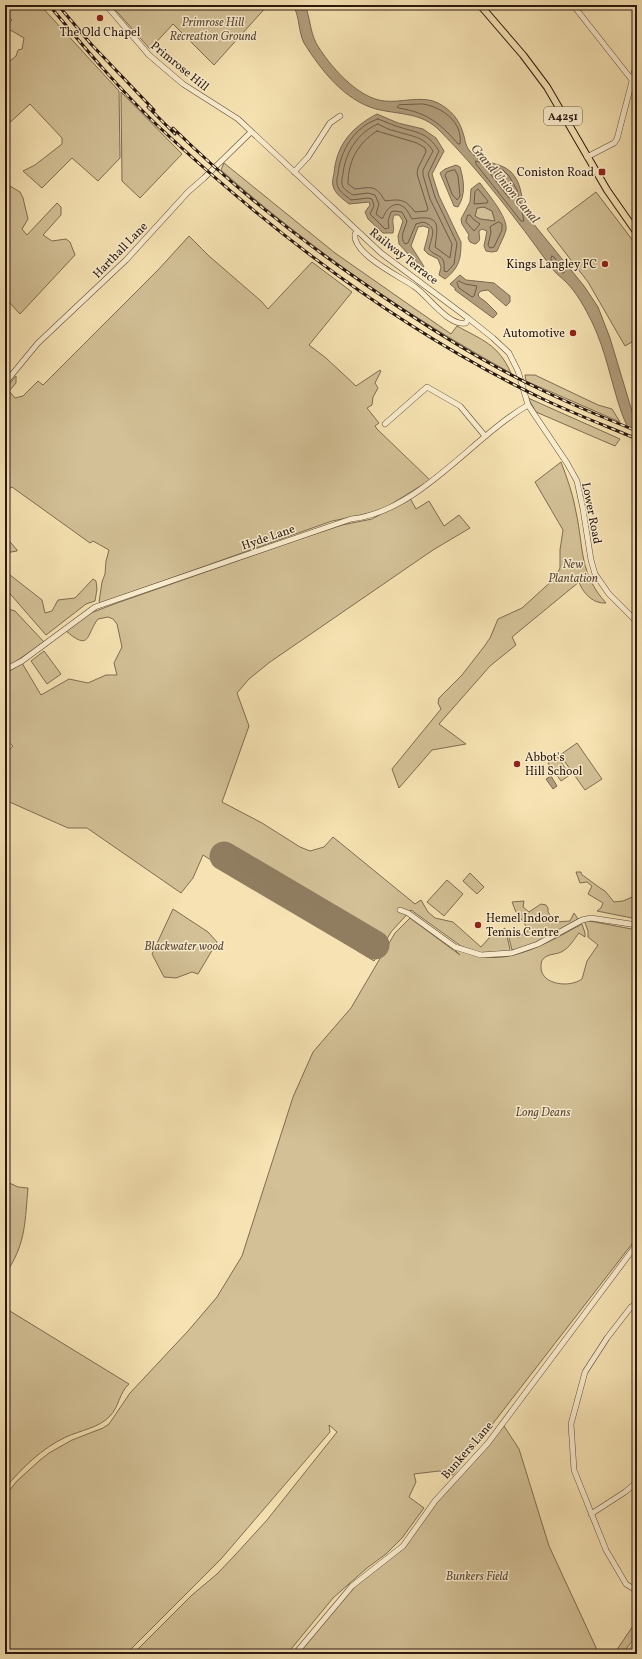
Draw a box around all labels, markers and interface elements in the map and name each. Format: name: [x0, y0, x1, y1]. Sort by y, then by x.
marker: The Old Chapel: [95, 13, 105, 23]
park label: Primrose Hill Recreation Ground: [169, 15, 257, 45]
place label: The Old Chapel: [60, 25, 141, 41]
street label: Primrose Hill: [147, 38, 212, 95]
road number: A4251: [544, 107, 582, 125]
water label: Grand Union Canal: [466, 141, 544, 228]
place label: Coniston Road: [517, 165, 594, 181]
marker: Coniston Road: [597, 167, 607, 177]
street label: Harthall Lane: [90, 219, 152, 282]
street label: Railway Terrace: [366, 225, 441, 289]
place label: Kings Langley FC: [506, 257, 597, 273]
marker: Kings Langley FC: [600, 259, 610, 269]
place label: Automotive: [503, 326, 565, 342]
marker: Automotive: [568, 328, 578, 338]
street label: Lower Road: [577, 481, 605, 546]
street label: Hyde Lane: [239, 521, 298, 555]
park label: New Plantation: [548, 557, 598, 587]
place label: Abbot's Hill School: [525, 750, 583, 780]
marker: Abbot's Hill School: [512, 759, 522, 769]
place label: Hemel Indoor Tennis Centre: [486, 911, 559, 941]
marker: Hemel Indoor Tennis Centre: [473, 920, 483, 930]
park label: Blackwater wood: [144, 939, 224, 955]
park label: Long Deans: [515, 1105, 571, 1121]
street label: Bunkers Lane: [438, 1418, 497, 1483]
park label: Bunkers Field: [446, 1569, 509, 1585]

